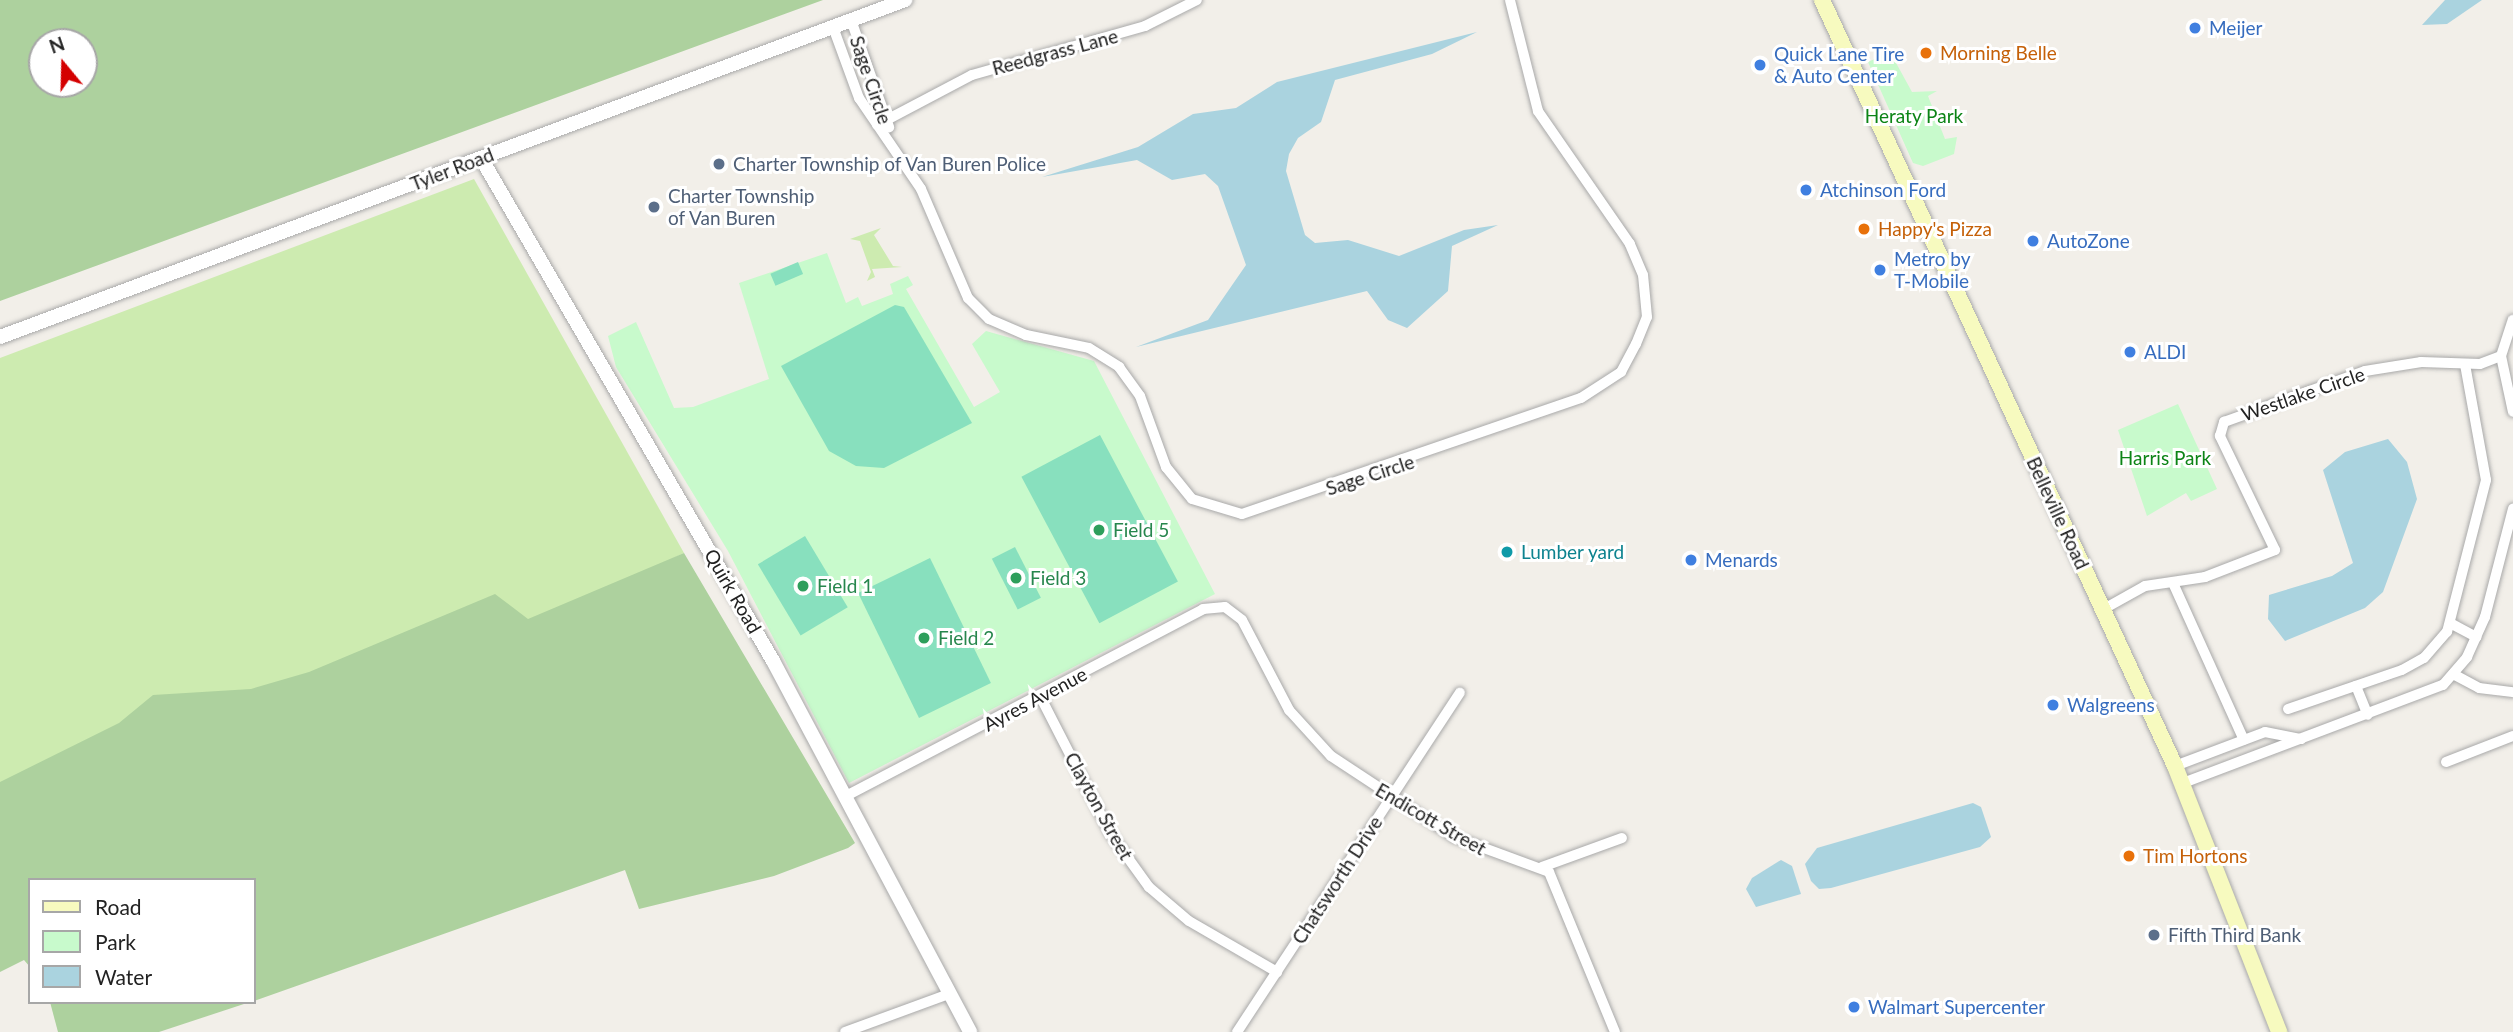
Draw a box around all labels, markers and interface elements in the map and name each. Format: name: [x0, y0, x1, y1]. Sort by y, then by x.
place label: Meijer: [2209, 17, 2262, 39]
marker: Meijer: [2187, 20, 2203, 36]
street label: Reedgrass Lane: [990, 24, 1120, 80]
north arrow: [28, 28, 98, 98]
text: N: [46, 31, 67, 58]
street label: Sage Circle: [845, 33, 897, 127]
place label: Morning Belle: [1940, 42, 2057, 64]
place label: Quick Lane Tire & Auto Center: [1774, 43, 1905, 87]
marker: Morning Belle: [1918, 45, 1934, 61]
marker: Quick Lane Tire & Auto Center: [1752, 57, 1768, 73]
park label: Heraty Park: [1865, 105, 1963, 127]
street label: Tyler Road: [407, 143, 497, 195]
place label: Charter Township of Van Buren Police: [733, 153, 1048, 175]
marker: Charter Township of Van Buren Police: [711, 156, 727, 172]
place label: Atchinson Ford: [1820, 179, 1946, 201]
marker: Atchinson Ford: [1798, 182, 1814, 198]
place label: Charter Township of Van Buren: [668, 185, 815, 229]
marker: Charter Township of Van Buren: [646, 199, 662, 215]
place label: Happy's Pizza: [1878, 218, 1992, 240]
marker: Happy's Pizza: [1856, 221, 1872, 237]
place label: AutoZone: [2047, 230, 2130, 252]
marker: AutoZone: [2025, 233, 2041, 249]
place label: Metro by T-Mobile: [1894, 248, 1970, 292]
marker: Metro by T-Mobile: [1872, 262, 1888, 278]
place label: ALDI: [2144, 341, 2186, 363]
marker: ALDI: [2122, 344, 2138, 360]
street label: Westlake Circle: [2238, 362, 2368, 426]
park label: Harris Park: [2119, 447, 2211, 469]
street label: Sage Circle: [1323, 450, 1417, 500]
street label: Belleville Road: [2022, 453, 2094, 573]
place label: Field 5: [1113, 519, 1169, 541]
marker: Field 5: [1091, 522, 1107, 538]
place label: Lumber yard: [1521, 541, 1625, 563]
marker: Lumber yard: [1499, 544, 1515, 560]
street label: Quirk Road: [700, 545, 766, 637]
place label: Menards: [1705, 549, 1778, 571]
marker: Menards: [1683, 552, 1699, 568]
place label: Field 3: [1030, 567, 1086, 589]
marker: Field 3: [1008, 570, 1024, 586]
place label: Field 1: [817, 575, 873, 597]
marker: Field 1: [795, 578, 811, 594]
place label: Field 2: [938, 627, 994, 649]
marker: Field 2: [916, 630, 932, 646]
street label: Ayres Avenue: [979, 662, 1091, 736]
place label: Walgreens: [2067, 694, 2155, 716]
marker: Walgreens: [2045, 697, 2061, 713]
street label: Clayton Street: [1060, 748, 1138, 864]
street label: Endicott Street: [1372, 778, 1490, 860]
street label: Chatsworth Drive: [1287, 812, 1387, 948]
place label: Tim Hortons: [2143, 845, 2247, 867]
marker: Tim Hortons: [2121, 848, 2137, 864]
legend: [28, 878, 256, 1004]
text: Road: [95, 894, 142, 919]
place label: Fifth Third Bank: [2168, 924, 2302, 946]
marker: Fifth Third Bank: [2146, 927, 2162, 943]
text: Park: [95, 929, 136, 954]
text: Water: [95, 964, 152, 989]
place label: Walmart Supercenter: [1868, 996, 2045, 1018]
marker: Walmart Supercenter: [1846, 999, 1862, 1015]

